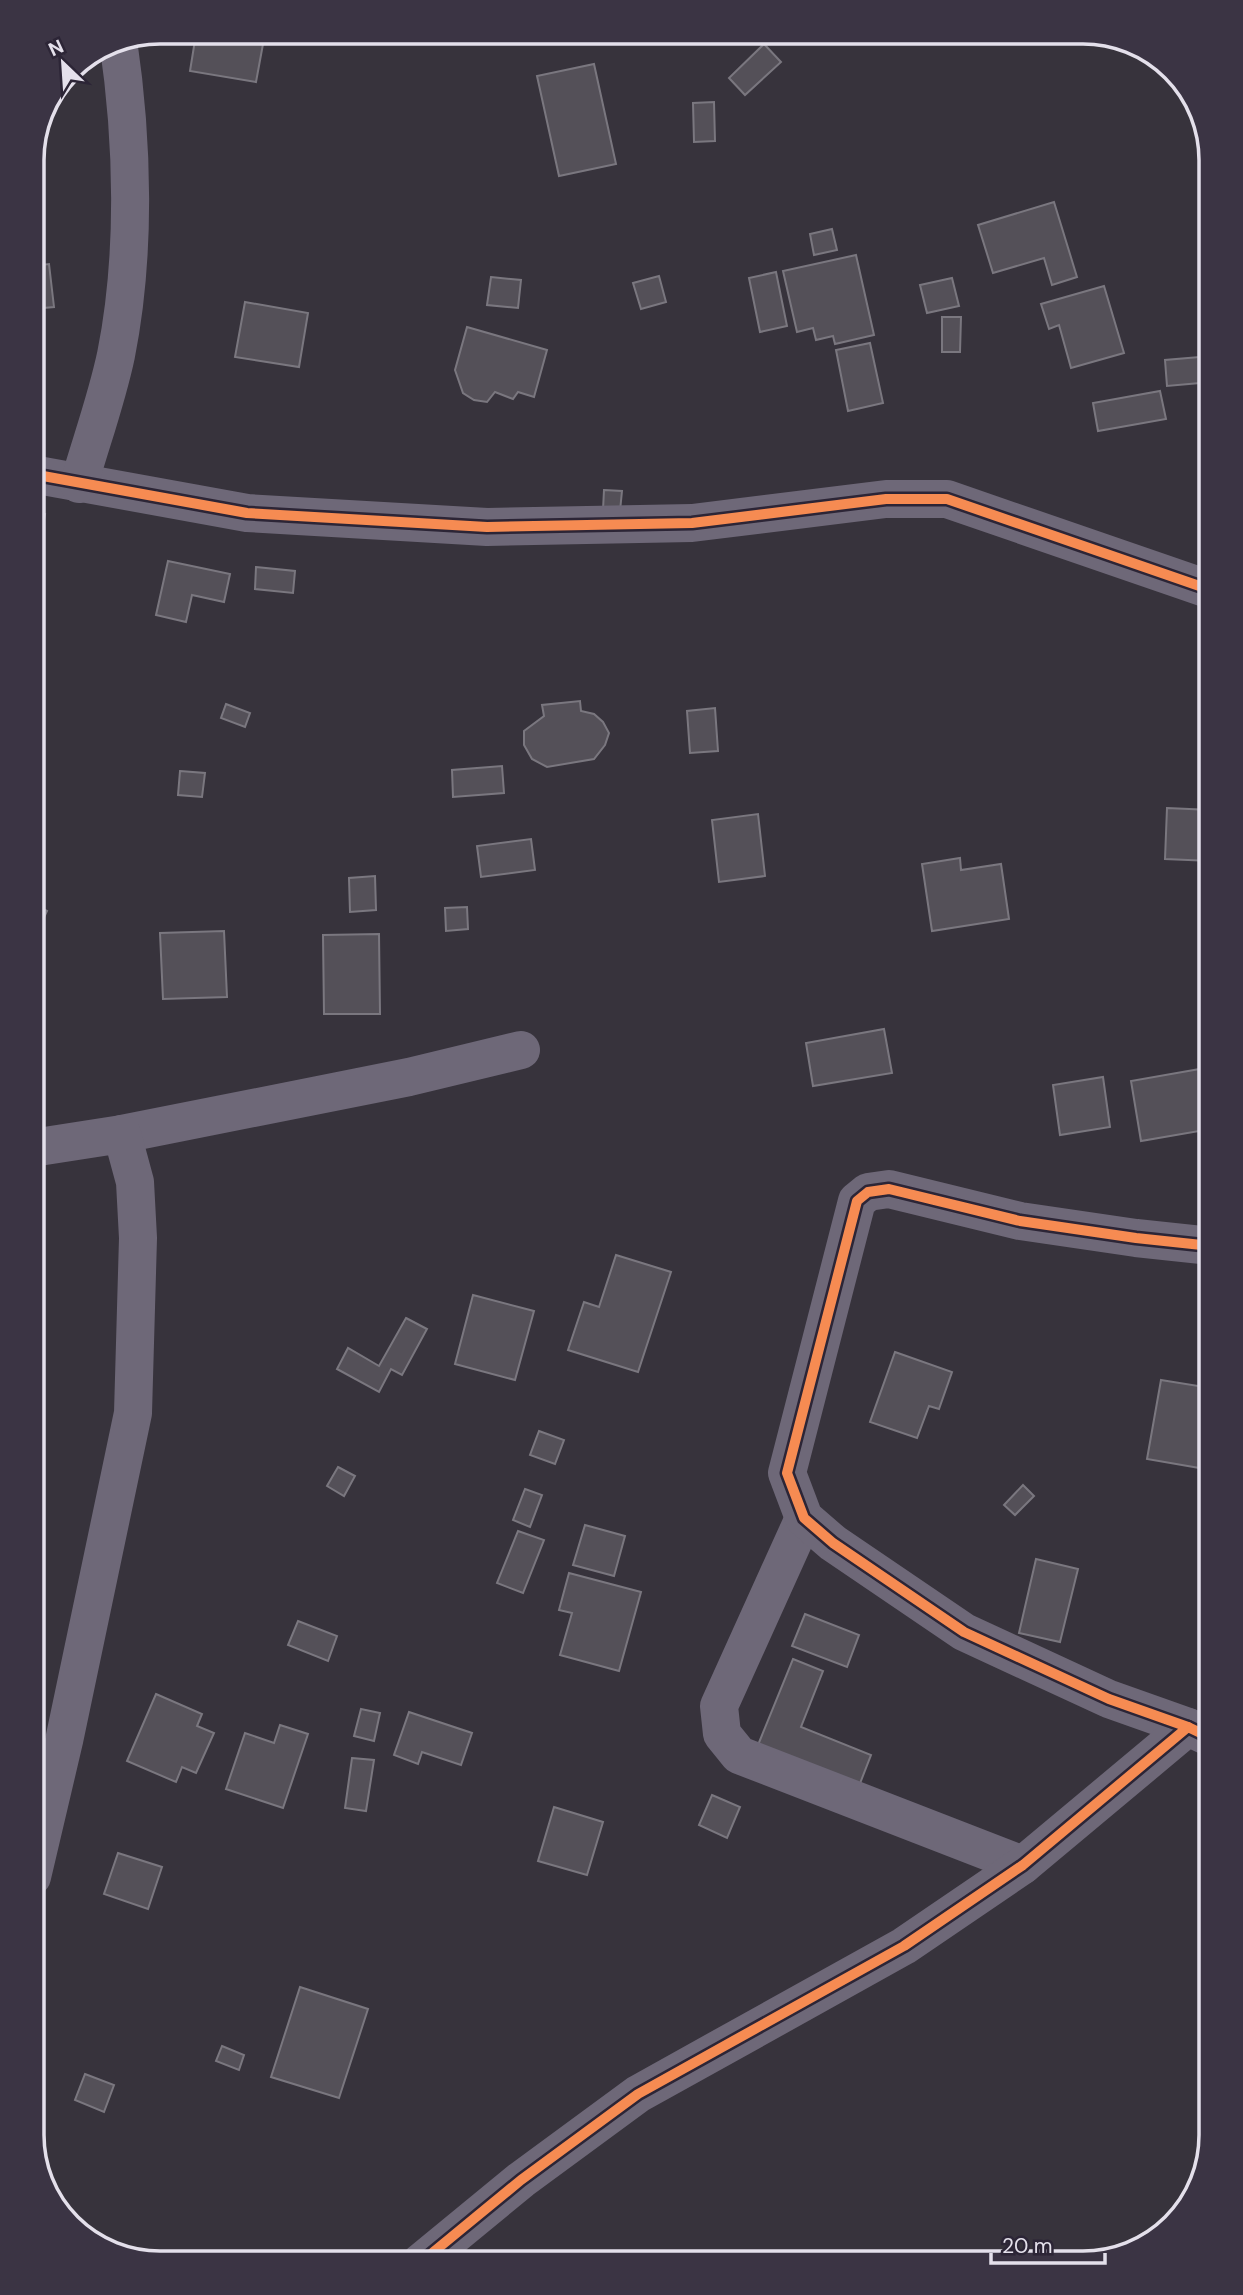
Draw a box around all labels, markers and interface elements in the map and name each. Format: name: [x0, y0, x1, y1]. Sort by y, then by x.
north arrow: [28, 28, 98, 98]
text: N: [44, 34, 68, 62]
scale bar: [991, 2222, 1105, 2266]
text: 20 m: [1002, 2232, 1053, 2260]

